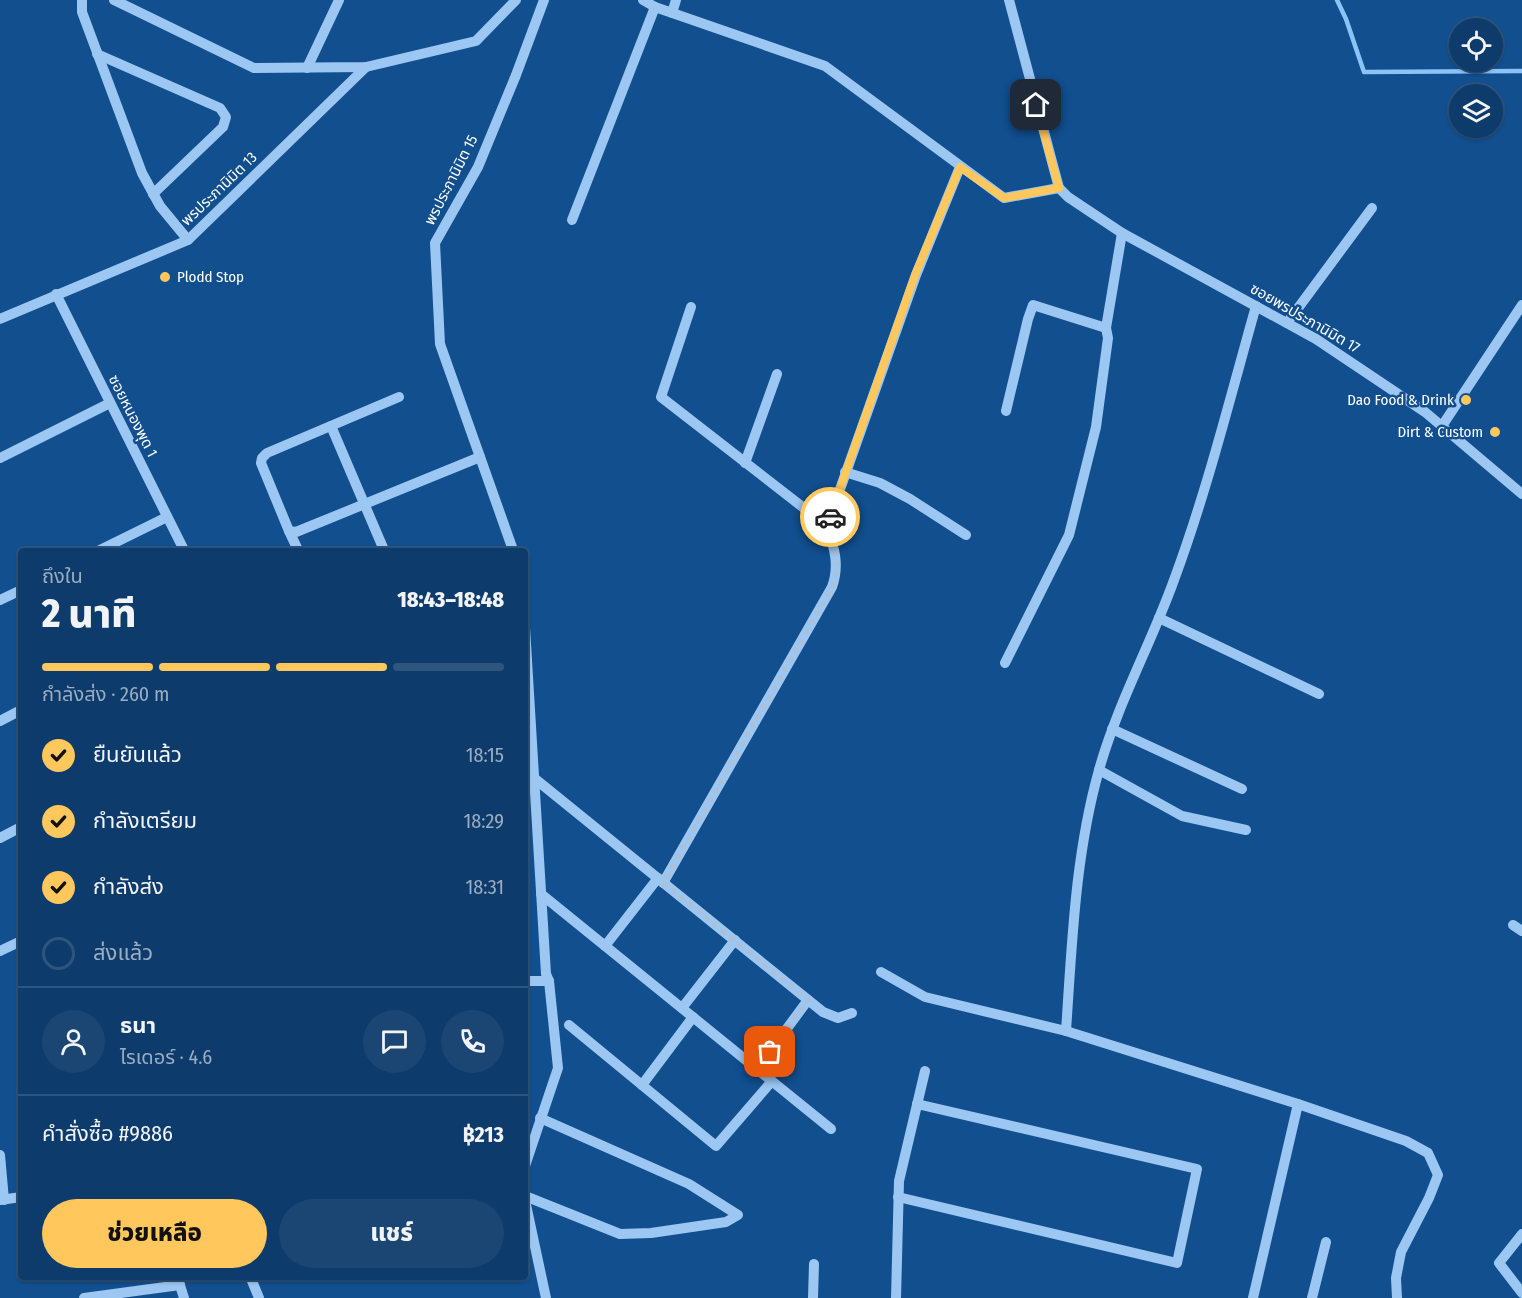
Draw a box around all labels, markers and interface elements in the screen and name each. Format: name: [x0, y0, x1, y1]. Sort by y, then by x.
map controls: [1449, 18, 1503, 138]
button: locate: [1449, 18, 1503, 72]
pin: [1010, 79, 1061, 130]
button: layers: [1449, 84, 1503, 138]
icon: home: [1019, 88, 1052, 121]
street label: พรประภานิมิต 15: [421, 132, 481, 228]
street label: พรประภานิมิต 13: [177, 148, 261, 230]
place label: Plodd Stop: [177, 268, 244, 286]
marker: Plodd Stop: [158, 270, 172, 284]
street label: ซอยพรประภานิมิต 17: [1247, 279, 1363, 357]
street label: ซอยหนองพุด 1: [105, 372, 161, 460]
place label: Dao Food & Drink: [1347, 391, 1454, 409]
marker: Dao Food & Drink: [1459, 393, 1473, 407]
place label: Dirt & Custom: [1398, 423, 1483, 441]
marker: Dirt & Custom: [1488, 425, 1502, 439]
courier: [800, 487, 860, 547]
icon: car: [814, 501, 847, 534]
text: ถึงใน: [42, 564, 83, 588]
text: 18:43–18:48: [397, 586, 504, 613]
text: 2 นาที: [42, 591, 137, 637]
text: กำลังส่ง · 260 m: [42, 682, 169, 706]
icon: check: [42, 739, 75, 772]
text: ยืนยันแล้ว: [93, 741, 182, 768]
text: 18:15: [466, 743, 504, 767]
icon: check: [42, 805, 75, 838]
text: กำลังเตรียม: [93, 807, 197, 834]
text: 18:29: [464, 809, 504, 833]
icon: check: [42, 871, 75, 904]
text: กำลังส่ง: [93, 873, 164, 900]
text: 18:31: [465, 875, 504, 899]
text: ส่งแล้ว: [93, 939, 153, 966]
button: person: [42, 1010, 105, 1073]
button: chat: [363, 1010, 426, 1073]
button: phone: [441, 1010, 504, 1073]
text: ธนา: [120, 1012, 156, 1039]
pin: [744, 1026, 795, 1077]
icon: bag: [753, 1035, 786, 1068]
text: ไรเดอร์ · 4.6: [120, 1045, 212, 1069]
text: คำสั่งซื้อ #9886: [42, 1120, 173, 1147]
text: ฿213: [463, 1121, 504, 1148]
button: ช่วยเหลือ: [42, 1199, 267, 1268]
button: แชร์: [279, 1199, 504, 1268]

